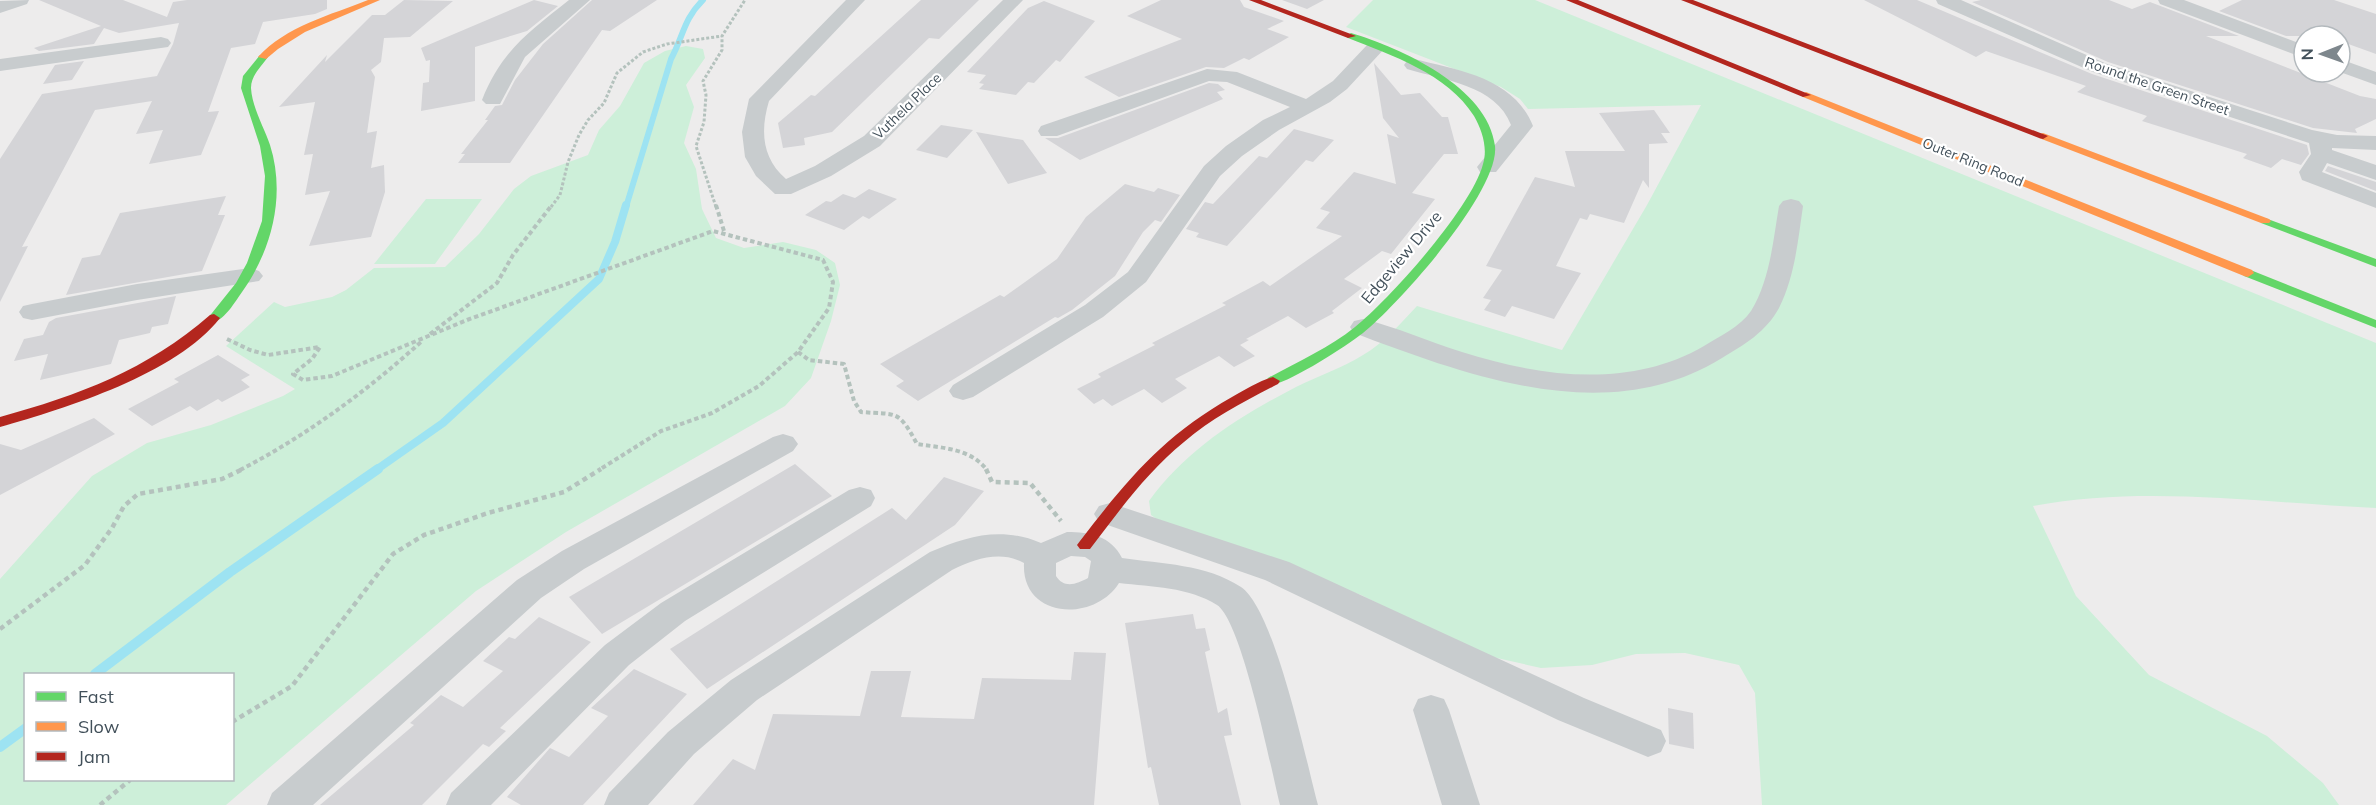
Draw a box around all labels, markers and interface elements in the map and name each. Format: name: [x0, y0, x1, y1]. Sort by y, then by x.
north arrow: [2292, 24, 2352, 84]
text: N: [2297, 48, 2317, 60]
street label: Round the Green Street: [2083, 53, 2232, 119]
street label: Vuthela Place: [869, 69, 945, 143]
street label: Outer Ring Road: [1920, 133, 2026, 191]
street label: Edgeview Drive: [1356, 207, 1446, 307]
legend: [24, 673, 234, 781]
text: Fast: [78, 685, 114, 708]
text: Slow: [78, 715, 120, 738]
text: Jam: [78, 745, 111, 768]

